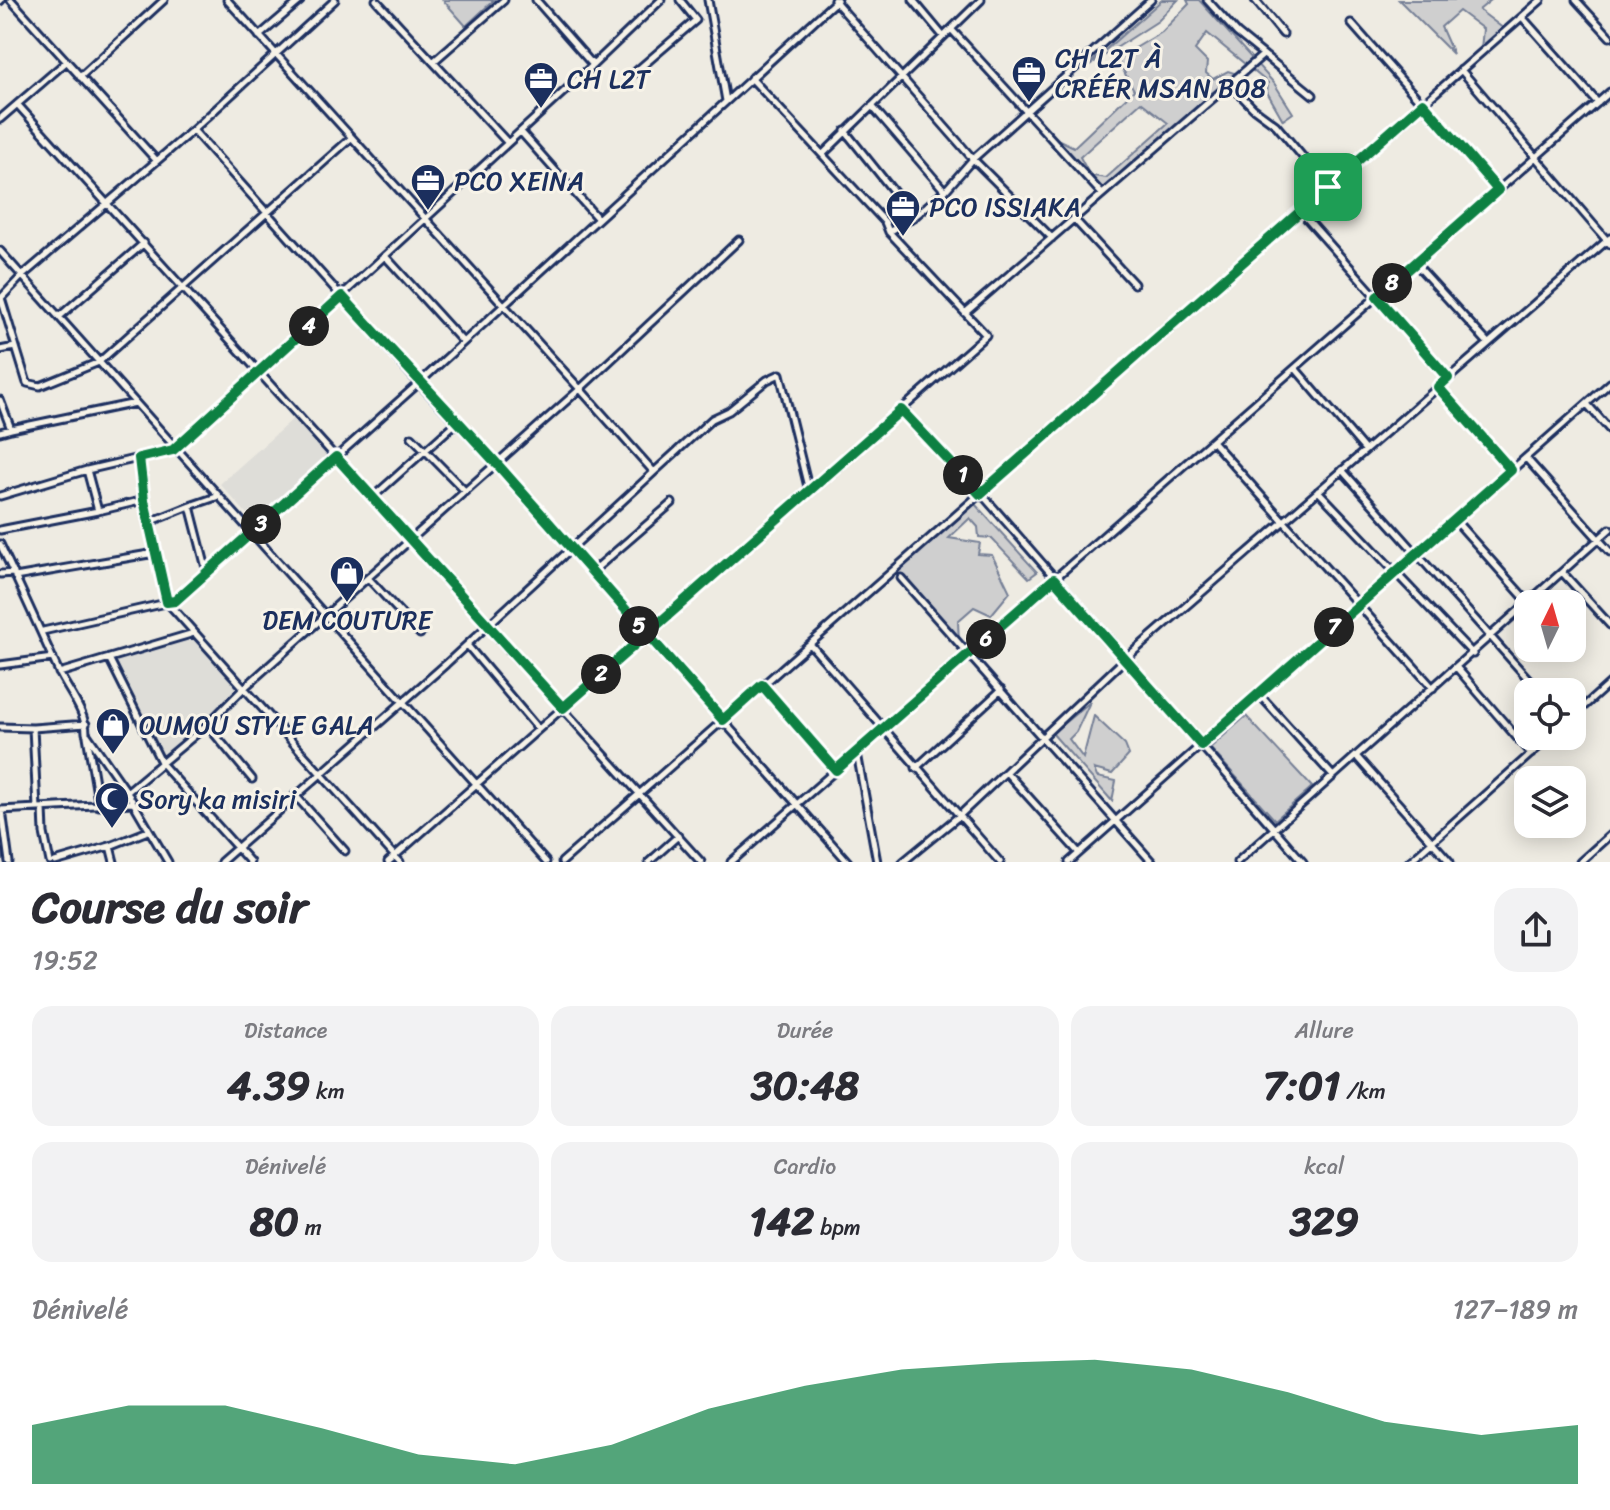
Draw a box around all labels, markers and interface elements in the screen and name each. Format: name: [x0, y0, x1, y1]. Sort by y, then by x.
place label: CH L2T À CRÉÉR MSAN B08: [1055, 35, 1267, 111]
office icon: CH L2T À CRÉÉR MSAN B08: [1010, 54, 1048, 104]
place label: CH L2T: [567, 56, 651, 102]
office icon: CH L2T: [522, 60, 560, 110]
pin: [1294, 153, 1362, 221]
place label: PCO XEINA: [454, 158, 584, 204]
office icon: PCO XEINA: [409, 162, 447, 212]
icon: arrive: [1306, 165, 1350, 209]
place label: PCO ISSIAKA: [929, 184, 1081, 230]
office icon: PCO ISSIAKA: [884, 188, 922, 238]
pin: 8: [1372, 263, 1412, 303]
text: 8: [1385, 263, 1399, 302]
pin: 4: [289, 306, 329, 346]
text: 4: [302, 306, 316, 345]
pin: 1: [943, 455, 983, 495]
text: 1: [958, 455, 968, 494]
pin: 3: [241, 504, 281, 544]
text: 3: [255, 504, 267, 543]
shop icon: DEM COUTURE: [328, 554, 366, 604]
north arrow: [1514, 590, 1586, 662]
map controls: [1514, 590, 1586, 838]
place label: DEM COUTURE: [262, 597, 433, 643]
pin: 5: [619, 606, 659, 646]
text: 5: [632, 606, 646, 645]
pin: 7: [1314, 607, 1354, 647]
text: 7: [1328, 607, 1340, 646]
pin: 6: [966, 619, 1006, 659]
text: 6: [980, 619, 992, 658]
pin: 2: [581, 654, 621, 694]
text: 2: [595, 654, 607, 693]
button: locate: [1514, 678, 1586, 750]
place label: OUMOU STYLE GALA: [139, 702, 374, 748]
shop icon: OUMOU STYLE GALA: [94, 706, 132, 756]
button: layers: [1514, 766, 1586, 838]
place label: Sory ka misiri: [138, 776, 297, 822]
mosque icon: Sory ka misiri: [93, 780, 131, 830]
text: Course du soir: [32, 868, 307, 946]
button: share: [1494, 888, 1578, 972]
text: 19:52: [32, 937, 98, 983]
text: Distance: [244, 1011, 327, 1050]
text: Durée: [777, 1011, 833, 1050]
text: Allure: [1295, 1011, 1354, 1050]
text: 4.39: [227, 1050, 310, 1121]
text: 30:48: [751, 1050, 859, 1121]
text: 7:01: [1263, 1050, 1340, 1121]
text: km: [310, 1072, 345, 1111]
text: /km: [1340, 1072, 1386, 1111]
text: Dénivelé: [245, 1147, 326, 1186]
text: Cardio: [774, 1147, 836, 1186]
text: kcal: [1304, 1147, 1344, 1186]
text: 80: [250, 1186, 299, 1257]
text: 142: [749, 1186, 814, 1257]
text: 329: [1290, 1186, 1359, 1257]
text: m: [299, 1208, 322, 1247]
text: bpm: [814, 1208, 861, 1247]
text: Dénivelé: [32, 1286, 128, 1332]
text: 127–189 m: [1453, 1286, 1578, 1332]

